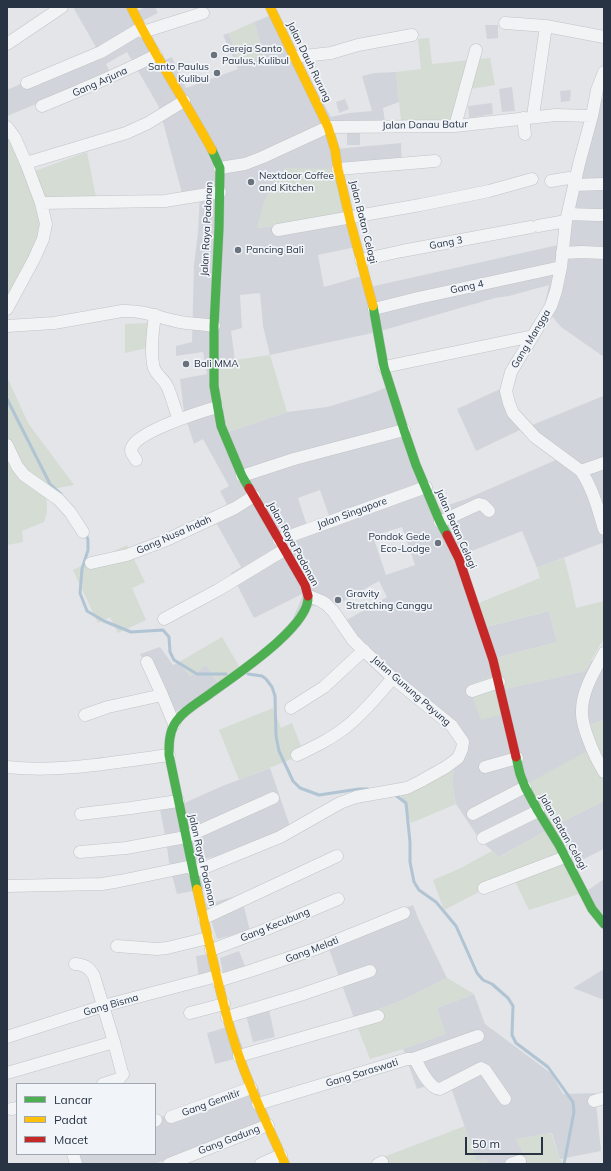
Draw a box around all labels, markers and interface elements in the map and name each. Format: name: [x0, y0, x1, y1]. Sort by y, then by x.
street label: Jalan Dauh Rurung: [284, 20, 334, 104]
place label: Gereja Santo Paulus, Kulibul: [222, 43, 289, 66]
marker: Gereja Santo Paulus, Kulibul: [209, 50, 219, 60]
place label: Santo Paulus Kulibul: [148, 61, 209, 84]
street label: Gang Arjuna: [71, 65, 129, 99]
marker: Santo Paulus Kulibul: [212, 68, 222, 78]
street label: Jalan Danau Batur: [382, 118, 468, 132]
place label: Nextdoor Coffee and Kitchen: [259, 170, 334, 194]
marker: Nextdoor Coffee and Kitchen: [246, 177, 256, 187]
street label: Jalan Batan Celagi: [347, 179, 379, 265]
street label: Jalan Raya Padonan: [199, 181, 215, 277]
street label: Gang 3: [428, 234, 464, 252]
place label: Pancing Bali: [246, 244, 304, 256]
marker: Pancing Bali: [233, 245, 243, 255]
street label: Gang 4: [449, 278, 485, 296]
street label: Gang Mangga: [509, 307, 553, 371]
place label: Bali MMA: [194, 358, 239, 370]
marker: Bali MMA: [181, 359, 191, 369]
street label: Jalan Batan Celagi: [433, 487, 479, 571]
street label: Jalan Singapore: [315, 495, 389, 531]
street label: Jalan Raya Padonan: [265, 500, 321, 588]
street label: Gang Nusa Indah: [135, 513, 213, 557]
place label: Pondok Gede Eco-Lodge: [368, 531, 430, 554]
marker: Pondok Gede Eco-Lodge: [433, 538, 443, 548]
place label: Gravity Stretching Canggu: [346, 588, 432, 612]
marker: Gravity Stretching Canggu: [333, 595, 343, 605]
street label: Jalan Gunung Payung: [369, 653, 453, 729]
street label: Jalan Batan Celagi: [536, 792, 590, 872]
street label: Jalan Raya Padonan: [186, 813, 218, 907]
street label: Gang Kecubung: [239, 906, 311, 944]
street label: Gang Melati: [284, 934, 340, 966]
street label: Gang Bisma: [82, 991, 140, 1019]
street label: Gang Saraswati: [324, 1056, 400, 1090]
legend: [16, 1083, 156, 1155]
street label: Gang Gemitir: [180, 1087, 242, 1119]
text: Lancar: [54, 1092, 92, 1107]
text: Padat: [54, 1112, 87, 1127]
street label: Gang Gadung: [197, 1123, 261, 1157]
scale bar: [467, 1129, 545, 1155]
text: Macet: [54, 1132, 88, 1147]
text: 50 m: [472, 1136, 500, 1151]

